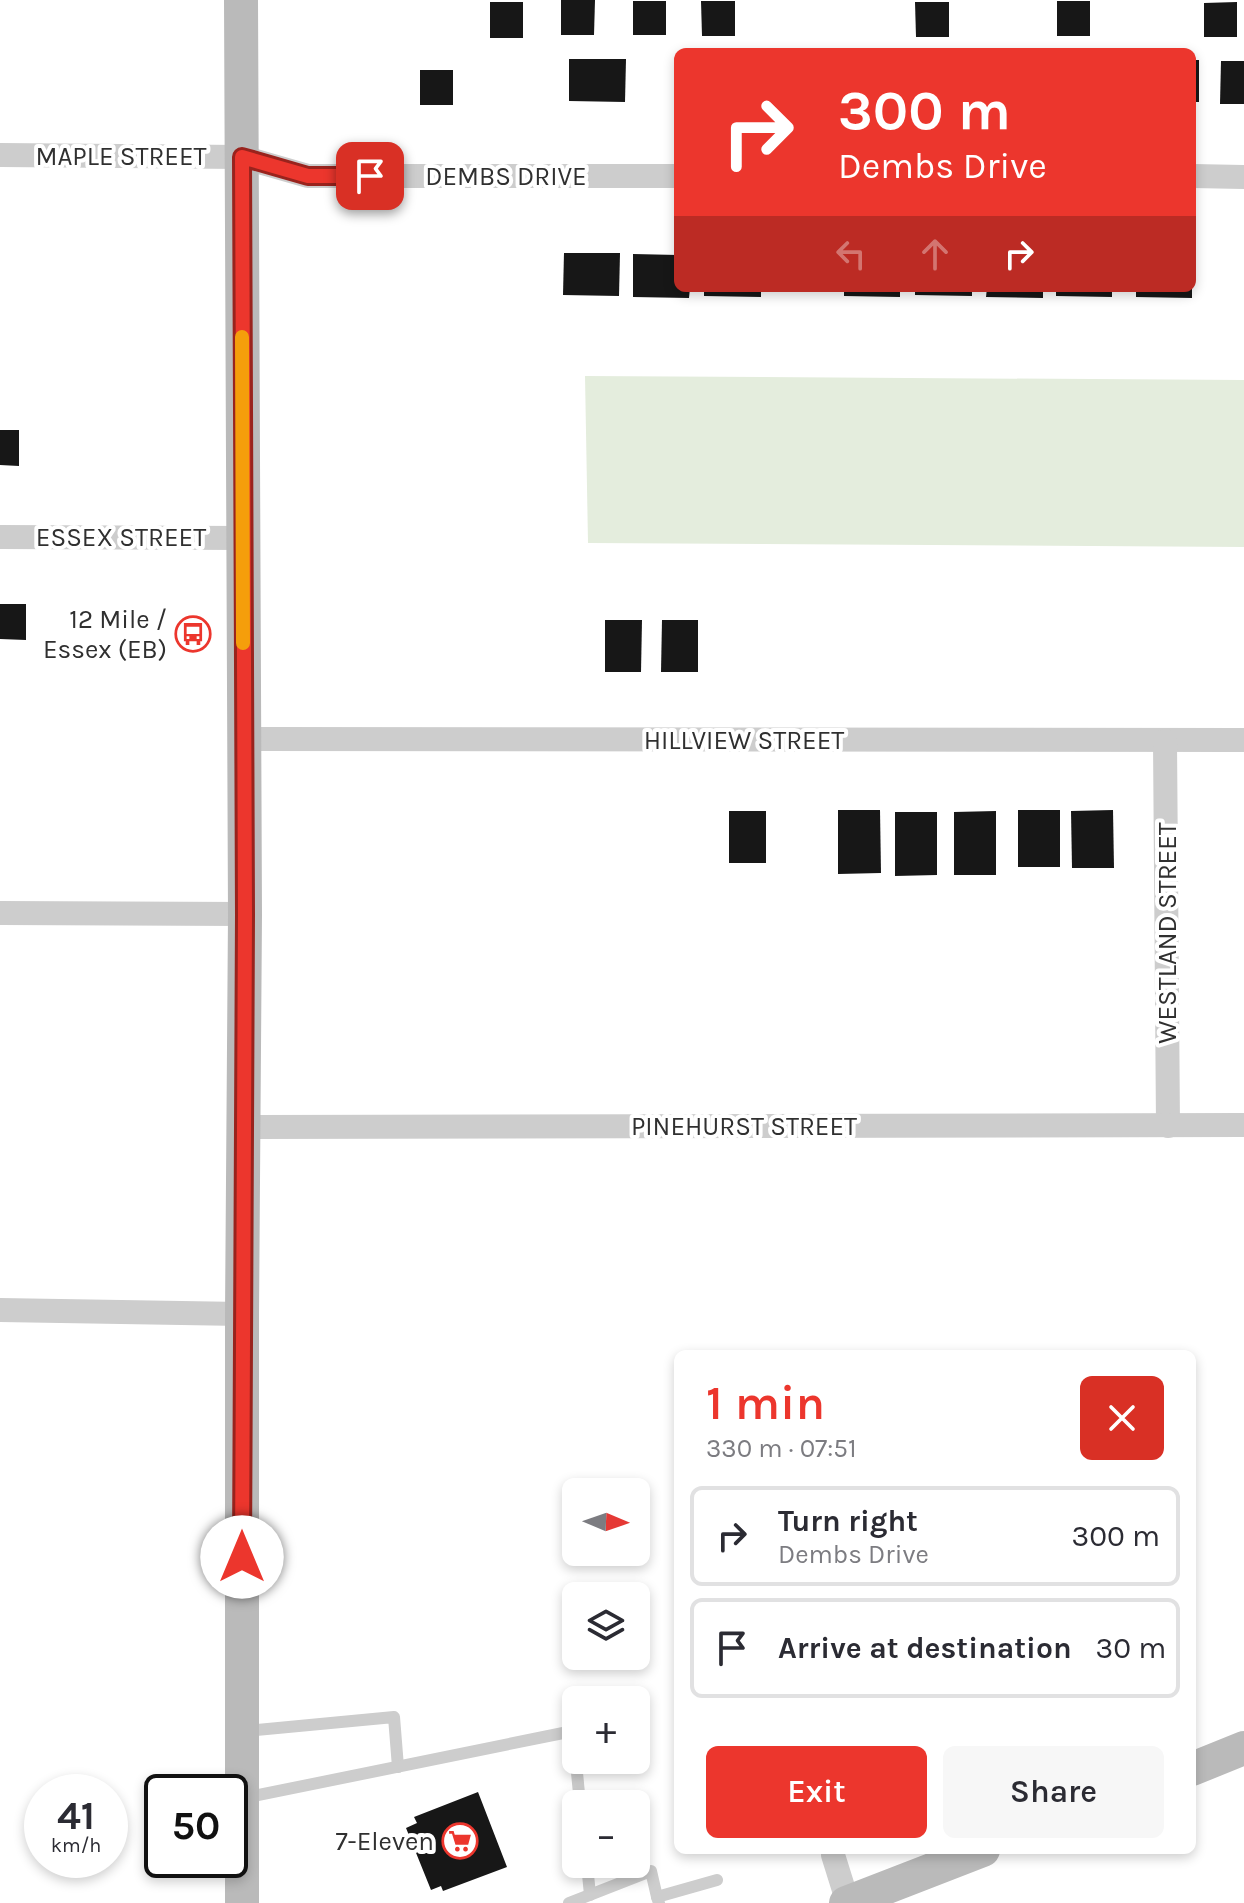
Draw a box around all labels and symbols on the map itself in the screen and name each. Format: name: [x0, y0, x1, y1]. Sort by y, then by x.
street label: MAPLE STREET: [35, 141, 207, 172]
pin: [336, 142, 404, 210]
street label: DEMBS DRIVE: [425, 161, 587, 192]
street label: ESSEX STREET: [36, 522, 206, 553]
place label: 12 Mile / Essex (EB): [43, 604, 167, 665]
bus stop icon: 12 Mile / Essex (EB): [174, 615, 212, 653]
street label: HILLVIEW STREET: [644, 725, 844, 756]
street label: WESTLAND STREET: [1152, 822, 1183, 1044]
street label: PINEHURST STREET: [631, 1111, 857, 1142]
north arrow: [562, 1478, 650, 1566]
position arrow: [200, 1515, 284, 1599]
speed limit sign: 50: [144, 1774, 248, 1878]
supermarket icon: 7-Eleven: [441, 1822, 479, 1860]
place label: 7-Eleven: [335, 1826, 434, 1857]

